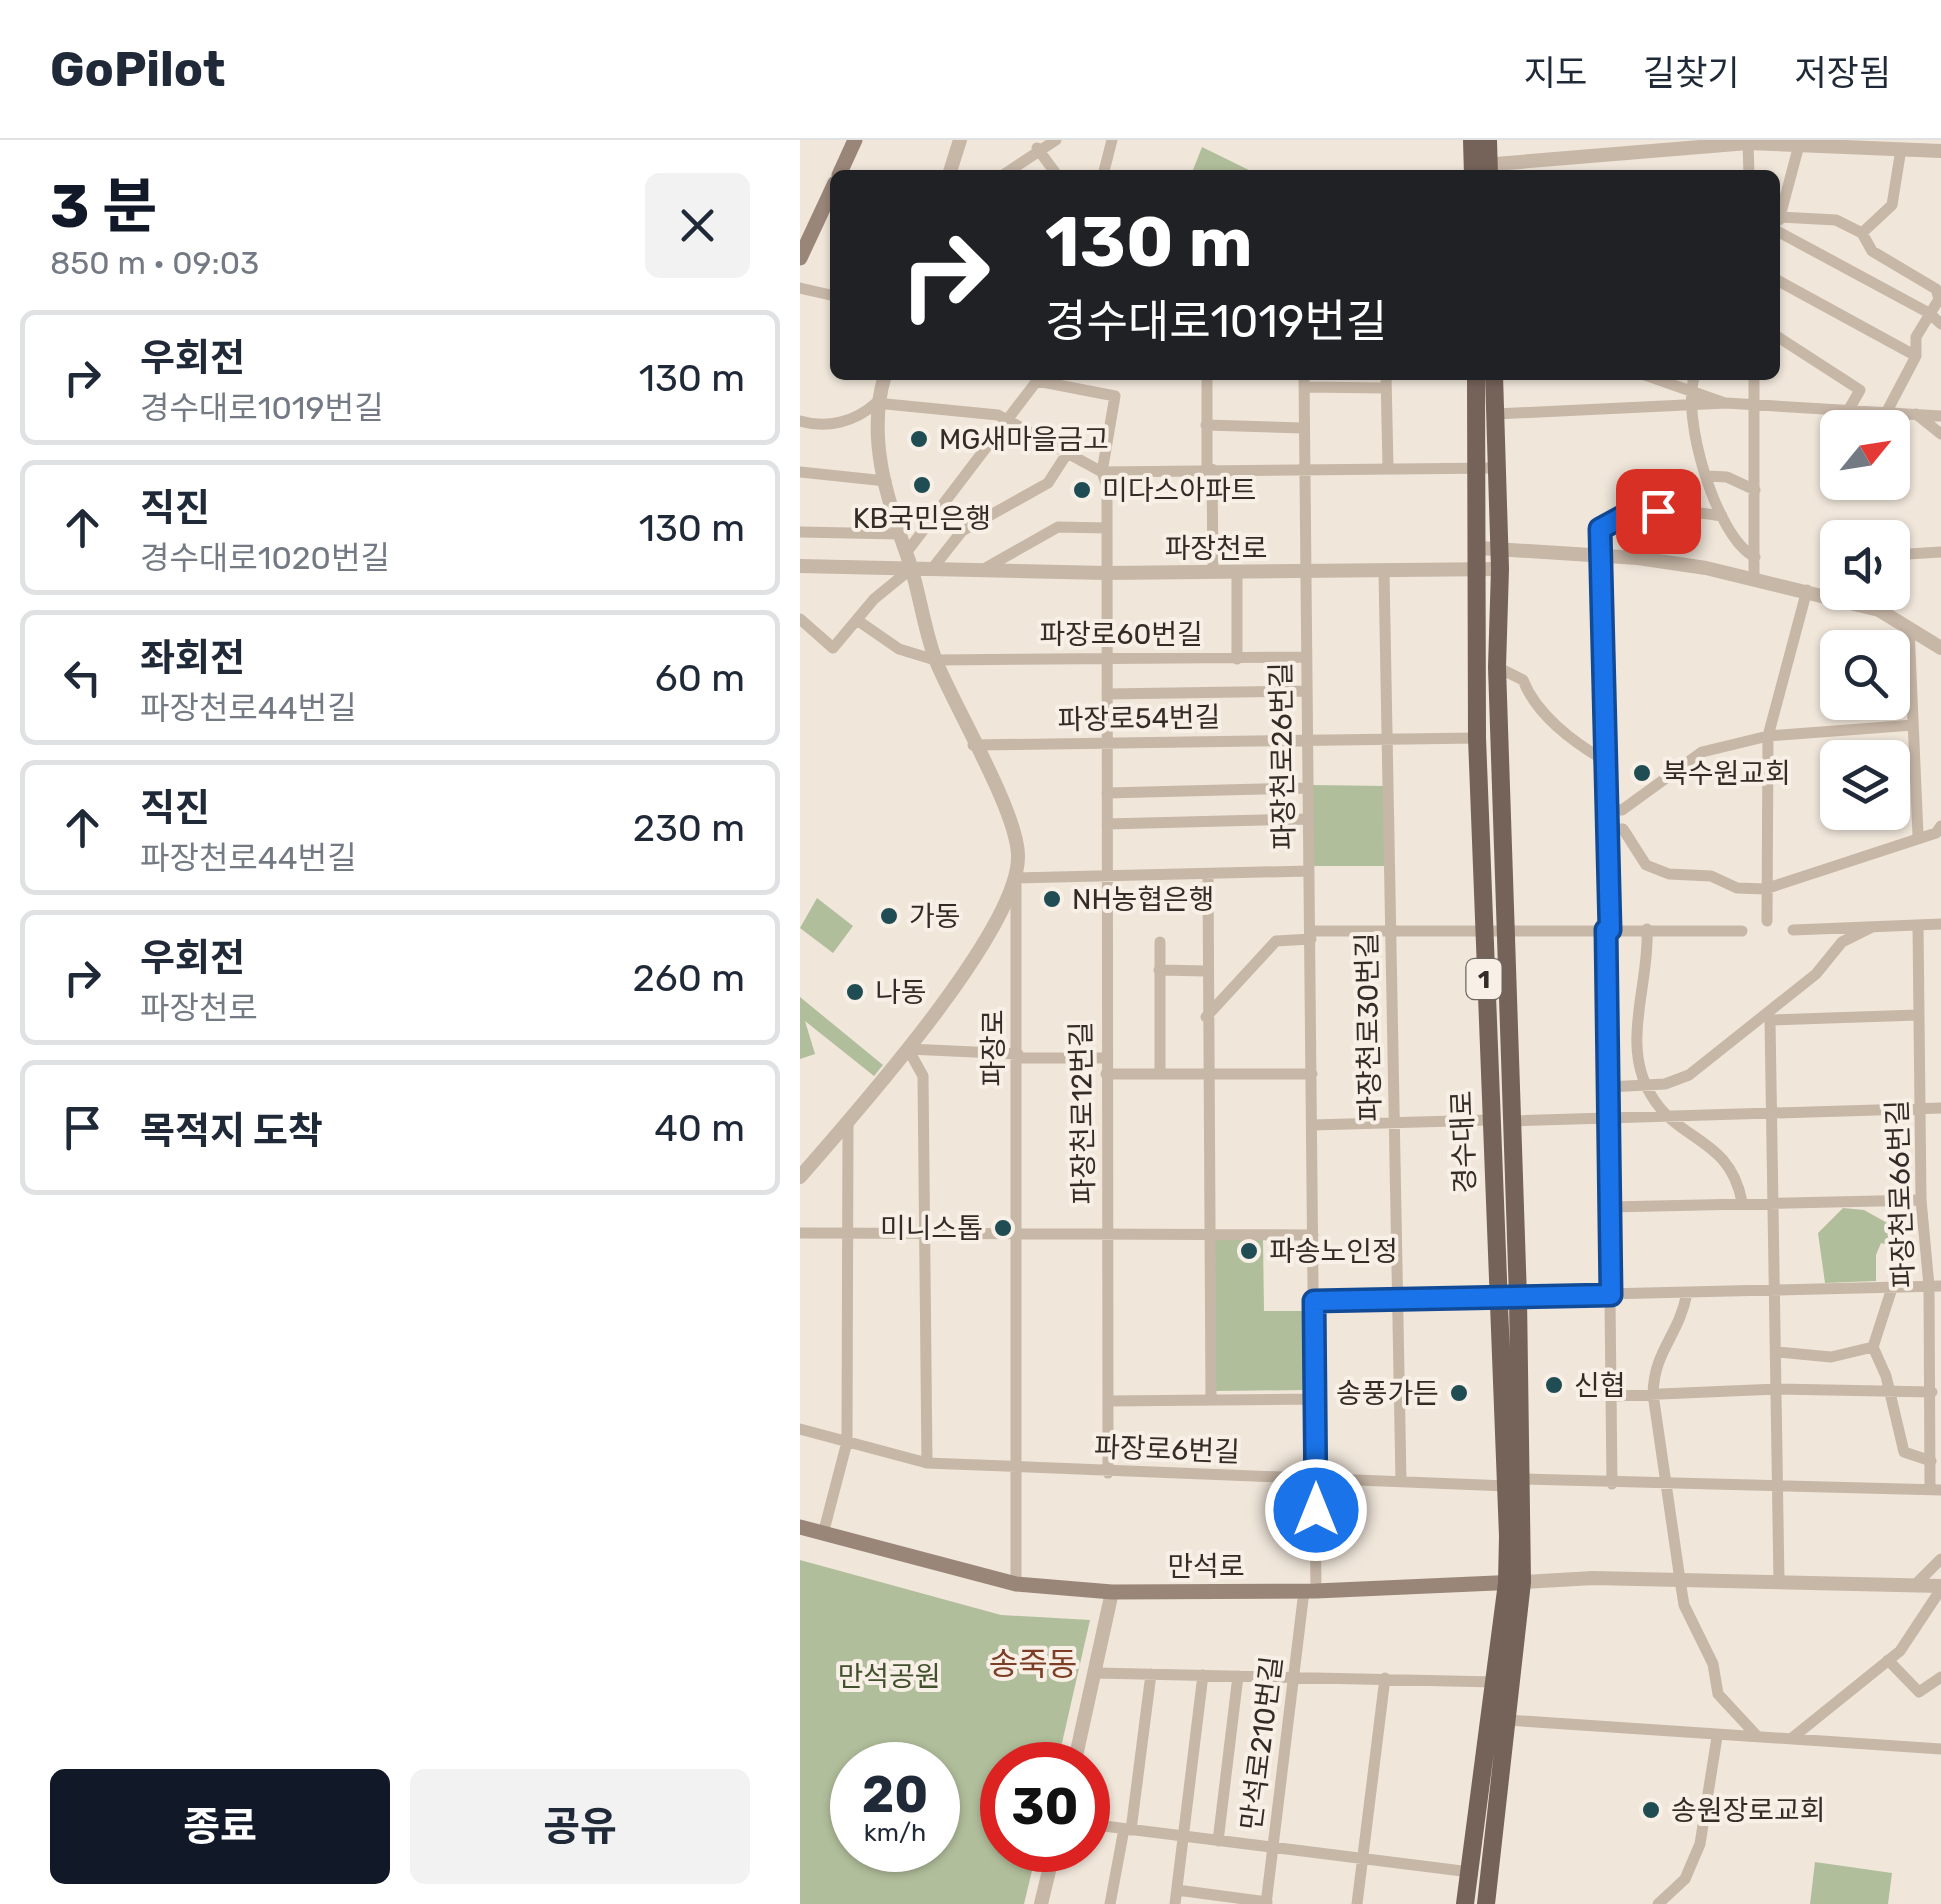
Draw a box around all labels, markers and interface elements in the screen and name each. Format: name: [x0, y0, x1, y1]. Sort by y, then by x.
text: GoPilot: [50, 41, 225, 98]
text: 지도: [1523, 52, 1588, 94]
text: 길찾기: [1643, 52, 1739, 94]
text: 저장됨: [1794, 52, 1891, 94]
text: 3 분: [50, 171, 158, 242]
button: close: [645, 173, 750, 278]
text: 130 m: [1045, 201, 1253, 284]
icon: right: [880, 210, 1010, 340]
text: 850 m · 09:03: [50, 244, 259, 282]
text: 경수대로1019번길: [1045, 295, 1387, 348]
text: 우회전: [140, 335, 245, 381]
icon: right: [55, 350, 110, 405]
text: 130 m: [639, 355, 745, 401]
text: 경수대로1019번길: [140, 389, 383, 427]
north arrow: [1820, 410, 1910, 500]
map controls: [1820, 410, 1910, 830]
place label: MG새마을금고: [939, 423, 1109, 456]
marker: MG새마을금고: [908, 428, 930, 450]
pin: [1616, 469, 1701, 554]
marker: KB국민은행: [911, 474, 933, 496]
place label: 미다스아파트: [1102, 474, 1257, 507]
marker: 미다스아파트: [1071, 479, 1093, 501]
icon: arrive: [1631, 484, 1686, 539]
text: 직진: [140, 485, 210, 531]
icon: ahead: [55, 500, 110, 555]
place label: KB국민은행: [853, 502, 991, 535]
text: 130 m: [639, 505, 745, 551]
button: sound: [1820, 520, 1910, 610]
street label: 파장천로: [1164, 532, 1268, 565]
text: 경수대로1020번길: [140, 539, 390, 577]
street label: 파장로60번길: [1039, 618, 1203, 651]
button: search: [1820, 630, 1910, 720]
text: 좌회전: [140, 635, 245, 681]
icon: left: [55, 650, 110, 705]
text: 60 m: [655, 655, 745, 701]
street label: 파장천로26번길: [1264, 662, 1301, 850]
text: 파장천로44번길: [140, 689, 356, 727]
street label: 파장로54번길: [1057, 701, 1221, 736]
button: layers: [1820, 740, 1910, 830]
place label: 북수원교회: [1662, 757, 1791, 790]
marker: 북수원교회: [1631, 762, 1653, 784]
text: 직진: [140, 785, 210, 831]
icon: ahead: [55, 800, 110, 855]
text: 230 m: [633, 805, 745, 851]
text: 파장천로44번길: [140, 839, 356, 877]
place label: NH농협은행: [1072, 883, 1215, 916]
marker: NH농협은행: [1041, 888, 1063, 910]
place label: 가동: [909, 900, 961, 933]
marker: 가동: [878, 905, 900, 927]
street label: 파장천로30번길: [1350, 932, 1387, 1122]
text: 우회전: [140, 935, 245, 981]
icon: right: [55, 950, 110, 1005]
text: 260 m: [633, 955, 745, 1001]
road number: 1: [1466, 959, 1502, 999]
place label: 나동: [875, 976, 927, 1009]
marker: 나동: [844, 981, 866, 1003]
text: 파장천로: [140, 989, 258, 1027]
street label: 파장로: [977, 1009, 1010, 1087]
street label: 파장천로12번길: [1064, 1021, 1101, 1205]
street label: 경수대로: [1445, 1090, 1482, 1194]
street label: 파장천로66번길: [1881, 1099, 1920, 1289]
icon: arrive: [55, 1100, 110, 1155]
text: 40 m: [654, 1105, 745, 1151]
text: 목적지 도착: [140, 1108, 323, 1154]
place label: 미니스톱: [880, 1212, 983, 1245]
marker: 미니스톱: [992, 1217, 1014, 1239]
place label: 파송노인정: [1269, 1235, 1398, 1268]
marker: 파송노인정: [1238, 1240, 1260, 1262]
place label: 신협: [1574, 1369, 1626, 1402]
marker: 신협: [1543, 1374, 1565, 1396]
place label: 송풍가든: [1336, 1377, 1439, 1410]
marker: 송풍가든: [1448, 1382, 1470, 1404]
street label: 파장로6번길: [1094, 1430, 1240, 1469]
position arrow: [1264, 1458, 1368, 1562]
street label: 만석로: [1167, 1550, 1245, 1583]
district label: 송죽동: [989, 1645, 1077, 1683]
street label: 만석로210번길: [1234, 1654, 1289, 1832]
park label: 만석공원: [837, 1660, 941, 1693]
speed limit sign: 30: [980, 1742, 1110, 1872]
text: 20: [862, 1765, 928, 1825]
button: 종료: [50, 1769, 390, 1884]
button: 공유: [410, 1769, 750, 1884]
place label: 송원장로교회: [1671, 1794, 1826, 1827]
marker: 송원장로교회: [1640, 1799, 1662, 1821]
text: km/h: [864, 1818, 926, 1847]

